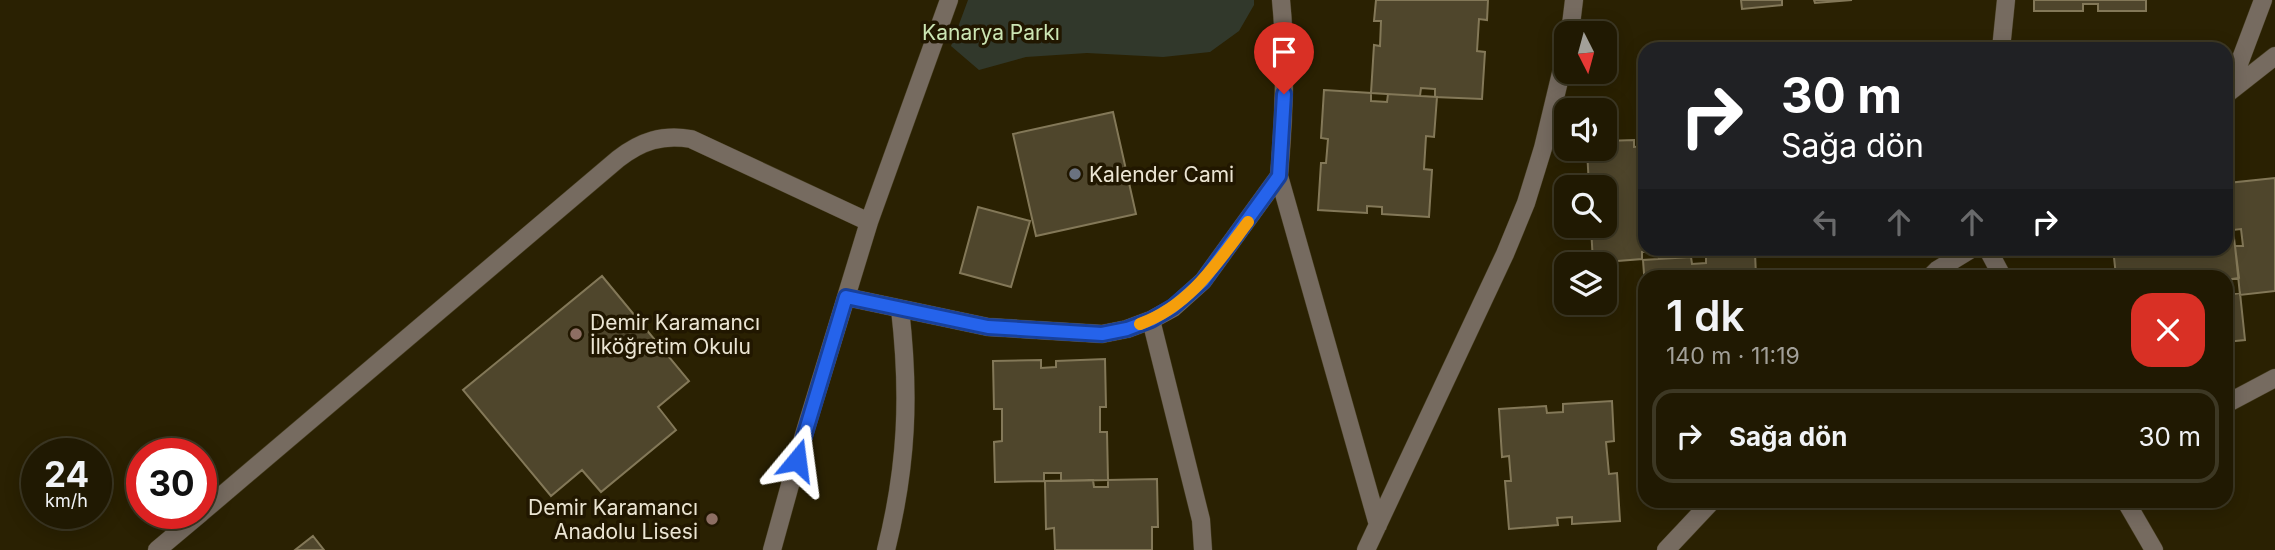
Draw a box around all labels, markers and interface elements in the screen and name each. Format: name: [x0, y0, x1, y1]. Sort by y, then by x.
park label: Kanarya Parkı: [922, 20, 1060, 45]
north arrow: [1554, 21, 1617, 84]
map controls: [1554, 21, 1617, 315]
pin: [1254, 22, 1314, 94]
icon: arrive: [1265, 33, 1303, 71]
text: 30 m: [1781, 66, 1902, 125]
icon: right: [1666, 70, 1757, 161]
button: sound: [1554, 98, 1617, 161]
text: Sağa dön: [1781, 126, 1924, 165]
place label: Kalender Cami: [1089, 162, 1234, 187]
marker: Kalender Cami: [1067, 166, 1083, 182]
button: search: [1554, 175, 1617, 238]
icon: left: [1807, 203, 1845, 241]
icon: ahead: [1880, 203, 1918, 241]
icon: ahead: [1953, 203, 1991, 241]
icon: right: [2026, 203, 2064, 241]
button: layers: [1554, 252, 1617, 315]
text: 1 dk: [1666, 290, 1744, 341]
button: close: [2131, 293, 2205, 367]
place label: Demir Karamancı İlköğretim Okulu: [590, 310, 760, 359]
marker: Demir Karamancı İlköğretim Okulu: [568, 326, 584, 342]
text: 140 m · 11:19: [1666, 342, 1800, 370]
icon: right: [1670, 417, 1708, 455]
text: Sağa dön: [1729, 421, 1847, 452]
text: 30 m: [2138, 421, 2201, 452]
position arrow: [760, 423, 834, 497]
speed limit sign: 30: [126, 438, 217, 529]
text: 24: [44, 453, 89, 495]
text: km/h: [45, 490, 88, 511]
place label: Demir Karamancı Anadolu Lisesi: [528, 495, 698, 544]
marker: Demir Karamancı Anadolu Lisesi: [704, 511, 720, 527]

